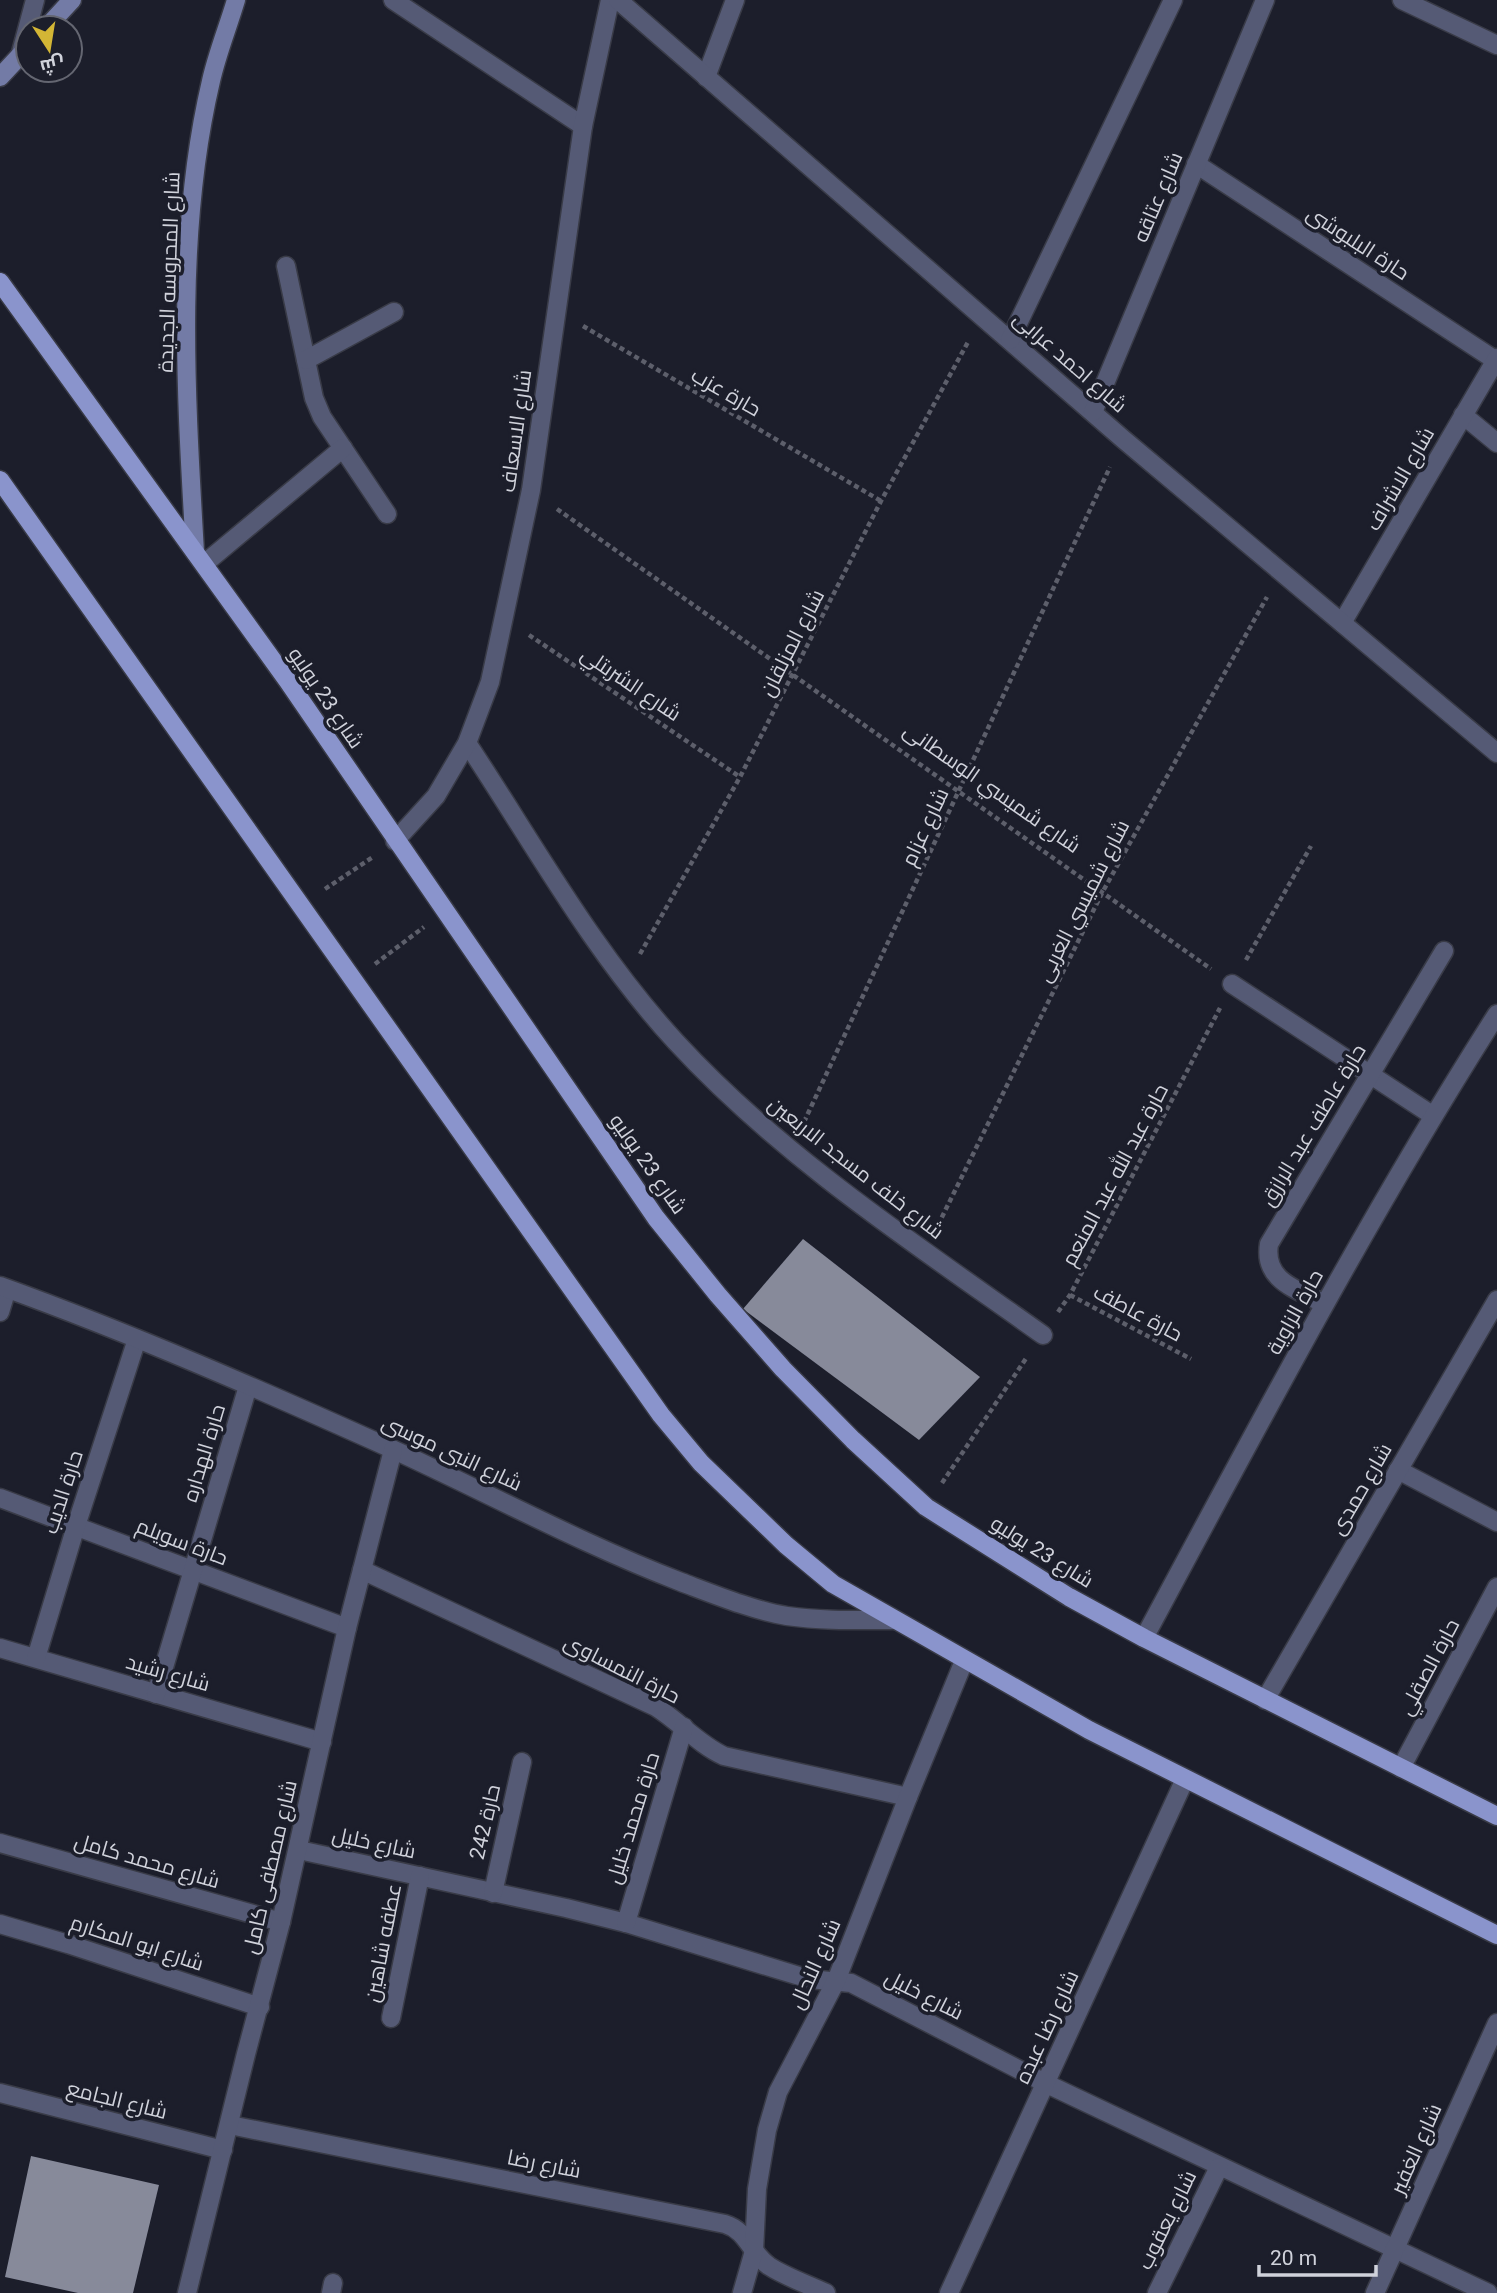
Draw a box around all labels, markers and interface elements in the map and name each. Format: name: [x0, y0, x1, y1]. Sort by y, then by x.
north arrow: [14, 14, 84, 84]
text: ش: [38, 51, 67, 79]
street label: شارع عتاقه: [1128, 148, 1190, 246]
street label: شارع المحروسه الجديدة: [153, 171, 186, 373]
street label: حارة البلبوشى: [1302, 201, 1414, 286]
street label: شارع احمد عرابى: [1007, 306, 1132, 419]
street label: حارة عزب: [687, 363, 765, 421]
street label: شارع الاسعاف: [496, 368, 538, 494]
street label: شارع الاشراف: [1361, 423, 1441, 536]
street label: شارع المزلقان: [755, 585, 831, 702]
street label: شارع الشربتلي: [574, 642, 685, 729]
street label: شارع 23 يوليو: [282, 643, 369, 754]
street label: شارع شميسي الوسطانى: [897, 718, 1085, 861]
street label: شارع عزام: [896, 784, 955, 871]
street label: شارع شميسي الغربى: [1032, 816, 1137, 987]
street label: حارة عاطف عبد الرازق: [1255, 1040, 1372, 1211]
street label: حارة عبد الله عبد المنعم: [1055, 1079, 1175, 1271]
street label: شارع خلف مسجد الاربعين: [762, 1092, 949, 1246]
street label: شارع 23 يوليو: [603, 1109, 691, 1220]
street label: حارة الزاوية: [1262, 1265, 1328, 1359]
street label: حارة عاطف: [1089, 1280, 1187, 1346]
street label: حارة الهداره: [178, 1401, 231, 1505]
street label: شارع النبى موسى: [377, 1410, 526, 1498]
street label: شارع حمدى: [1325, 1439, 1399, 1540]
street label: حارة الديب: [38, 1447, 88, 1537]
street label: شارع 23 يوليو: [985, 1511, 1098, 1595]
street label: حارة سويلم: [132, 1514, 231, 1572]
street label: حارة الصقلي: [1394, 1615, 1468, 1721]
street label: حارة النمساوى: [559, 1629, 684, 1709]
street label: شارع رشيد: [123, 1650, 213, 1698]
street label: حارة محمد خليل: [602, 1749, 665, 1887]
street label: شارع مصطفى كامل: [238, 1778, 304, 1957]
street label: حارة 242: [465, 1782, 505, 1862]
street label: شارع خليل: [330, 1822, 418, 1866]
street label: شارع محمد كامل: [71, 1829, 222, 1895]
street label: عطفه شاهين: [360, 1882, 407, 2004]
street label: شارع ابو المكارم: [67, 1910, 207, 1978]
street label: شارع النحال: [784, 1915, 847, 2014]
street label: شارع خليل: [880, 1965, 967, 2027]
street label: شارع رضا عبده: [1010, 1967, 1085, 2088]
street label: شارع الجامع: [64, 2076, 170, 2126]
street label: شارع الغفير: [1385, 2100, 1448, 2200]
street label: شارع رضا: [505, 2145, 583, 2185]
street label: شارع يعقوب: [1133, 2167, 1203, 2274]
scale bar: [1259, 2234, 1376, 2278]
text: 20 m: [1270, 2246, 1317, 2270]

